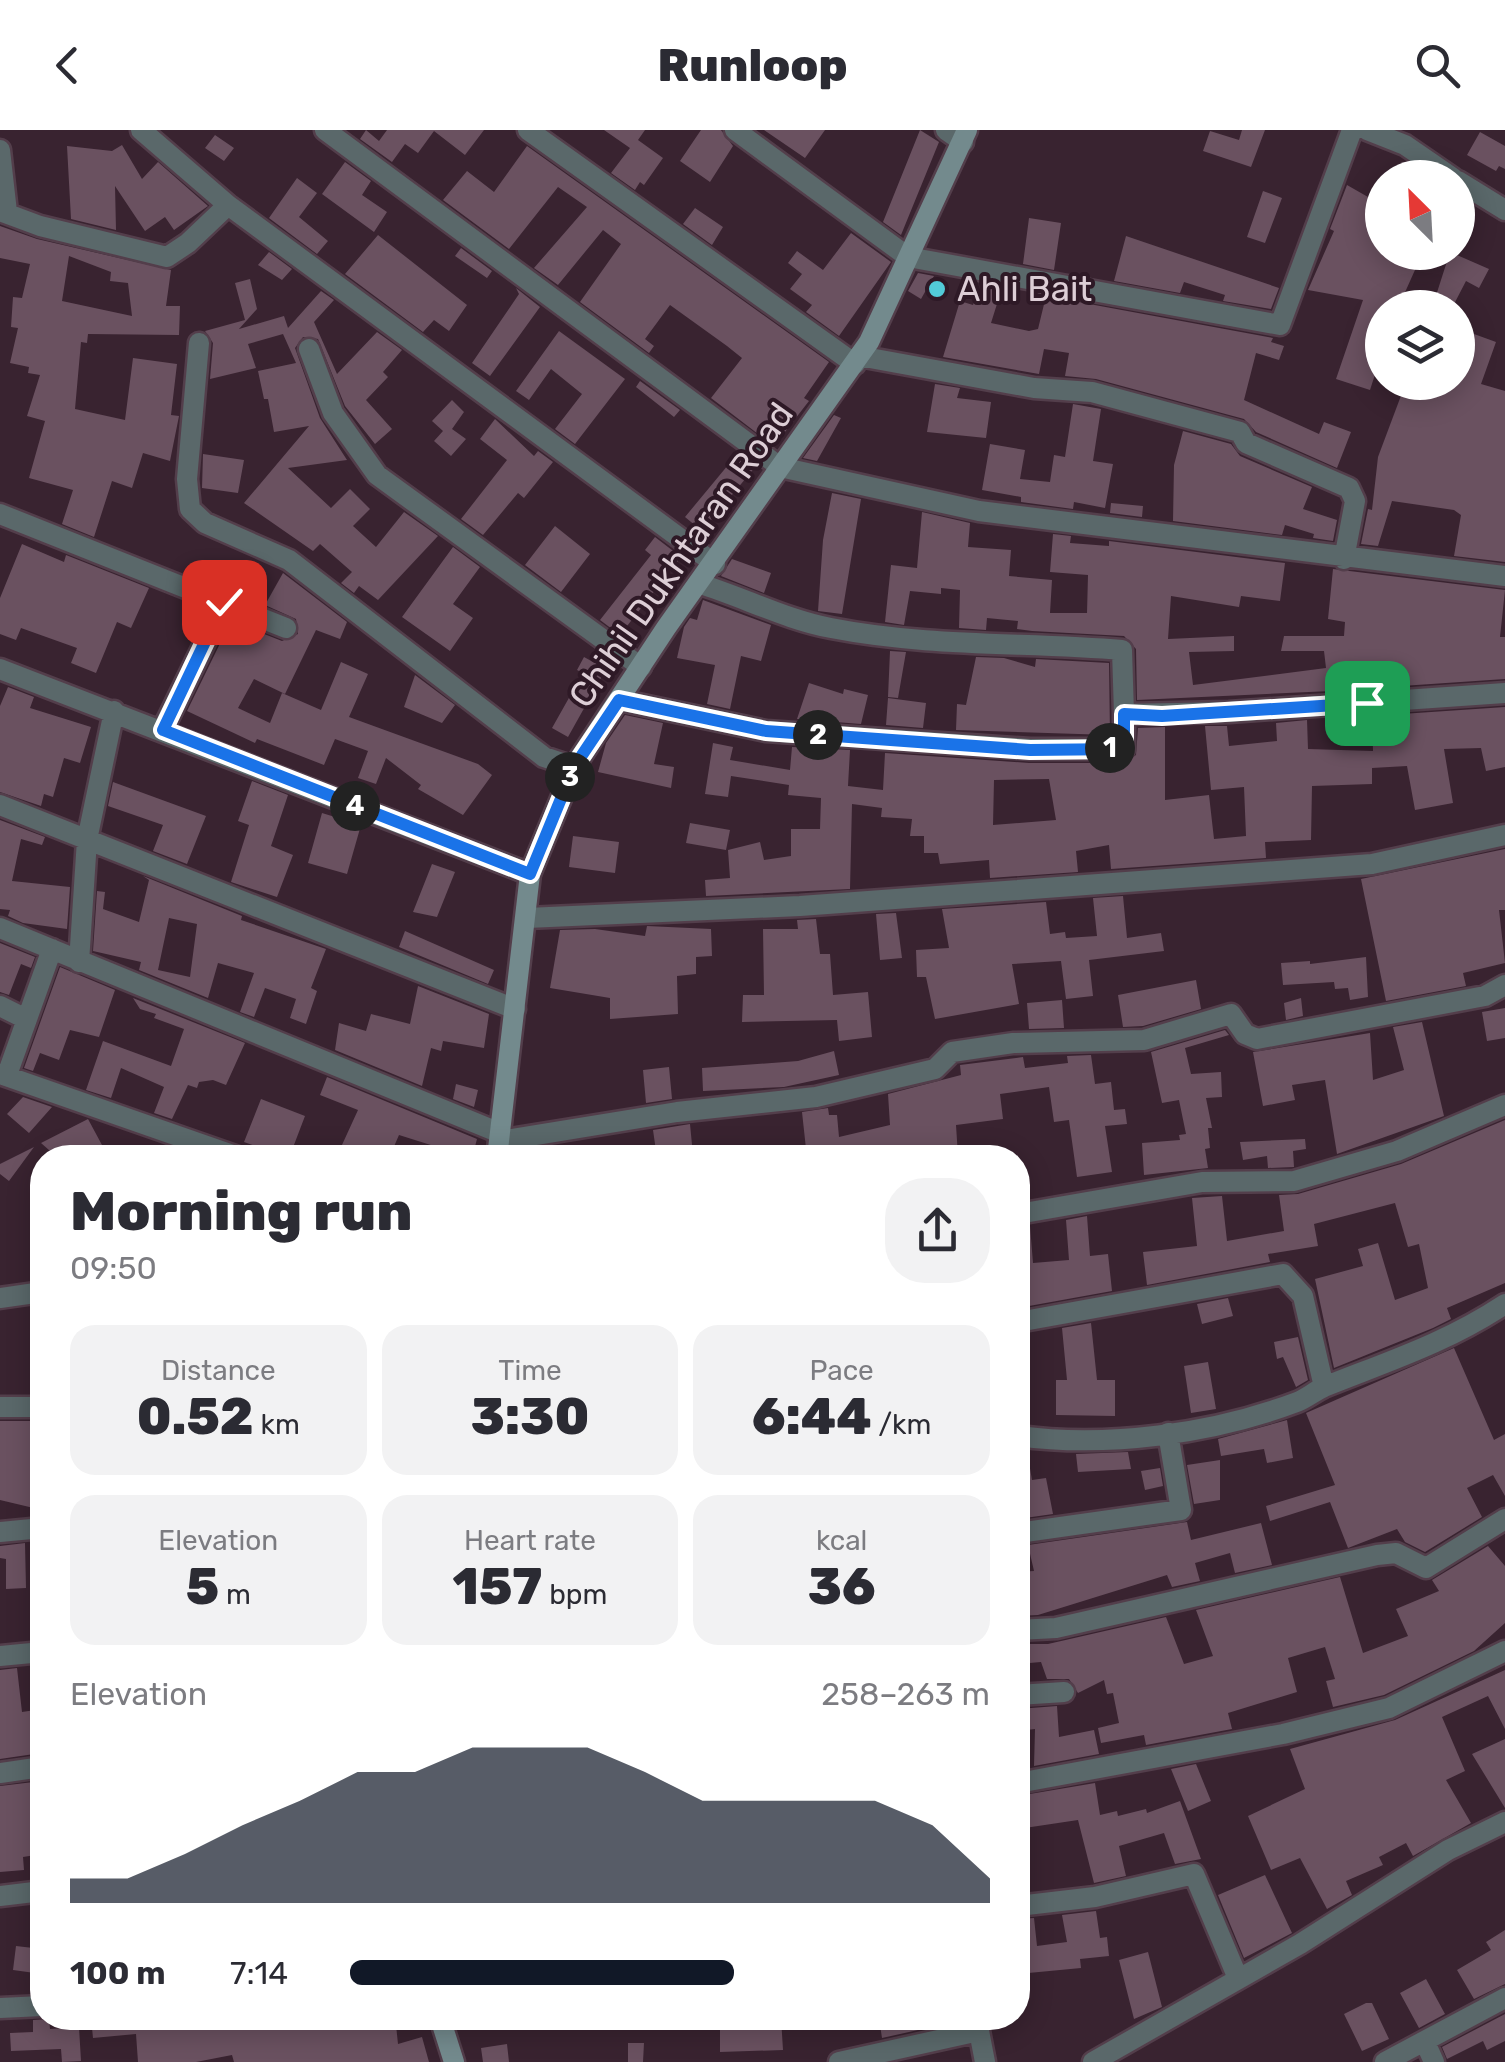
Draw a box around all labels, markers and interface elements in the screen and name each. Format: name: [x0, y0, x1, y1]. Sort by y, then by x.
icon: back: [40, 38, 95, 93]
icon: search: [1410, 38, 1465, 93]
text: Runloop: [657, 39, 848, 92]
north arrow: [1365, 160, 1475, 270]
map controls: [1365, 160, 1475, 400]
place label: Ahli Bait: [957, 268, 1092, 310]
marker: Ahli Bait: [926, 278, 948, 300]
button: layers: [1365, 290, 1475, 400]
street label: Chihil Dukhtaran Road: [560, 395, 802, 715]
pin: [182, 560, 267, 645]
icon: check: [197, 575, 252, 630]
pin: [1325, 661, 1410, 746]
icon: arrive: [1340, 676, 1395, 731]
pin: 2: [793, 710, 843, 760]
text: 2: [809, 718, 827, 751]
pin: 1: [1085, 723, 1135, 773]
text: 1: [1103, 731, 1117, 764]
pin: 3: [545, 752, 595, 802]
text: 3: [561, 760, 579, 793]
pin: 4: [330, 781, 380, 831]
text: 4: [345, 789, 365, 822]
button: share: [885, 1178, 990, 1283]
text: Morning run: [70, 1179, 412, 1244]
text: 09:50: [70, 1249, 157, 1287]
text: Distance: [161, 1354, 276, 1387]
text: Time: [498, 1354, 562, 1387]
text: Pace: [810, 1354, 874, 1387]
text: 0.52: [137, 1387, 254, 1447]
text: 3:30: [471, 1387, 589, 1447]
text: 6:44: [752, 1387, 872, 1447]
text: km: [254, 1408, 300, 1441]
text: /km: [872, 1408, 931, 1441]
text: Elevation: [158, 1524, 278, 1557]
text: Heart rate: [464, 1524, 596, 1557]
text: kcal: [816, 1524, 867, 1557]
text: 5: [186, 1557, 219, 1617]
text: 157: [453, 1557, 542, 1617]
text: 36: [808, 1557, 876, 1617]
text: m: [219, 1578, 251, 1611]
text: bpm: [542, 1578, 607, 1611]
text: Elevation: [70, 1675, 207, 1713]
text: 258–263 m: [821, 1675, 990, 1713]
text: 100 m: [70, 1954, 166, 1992]
text: 7:14: [230, 1954, 288, 1992]

